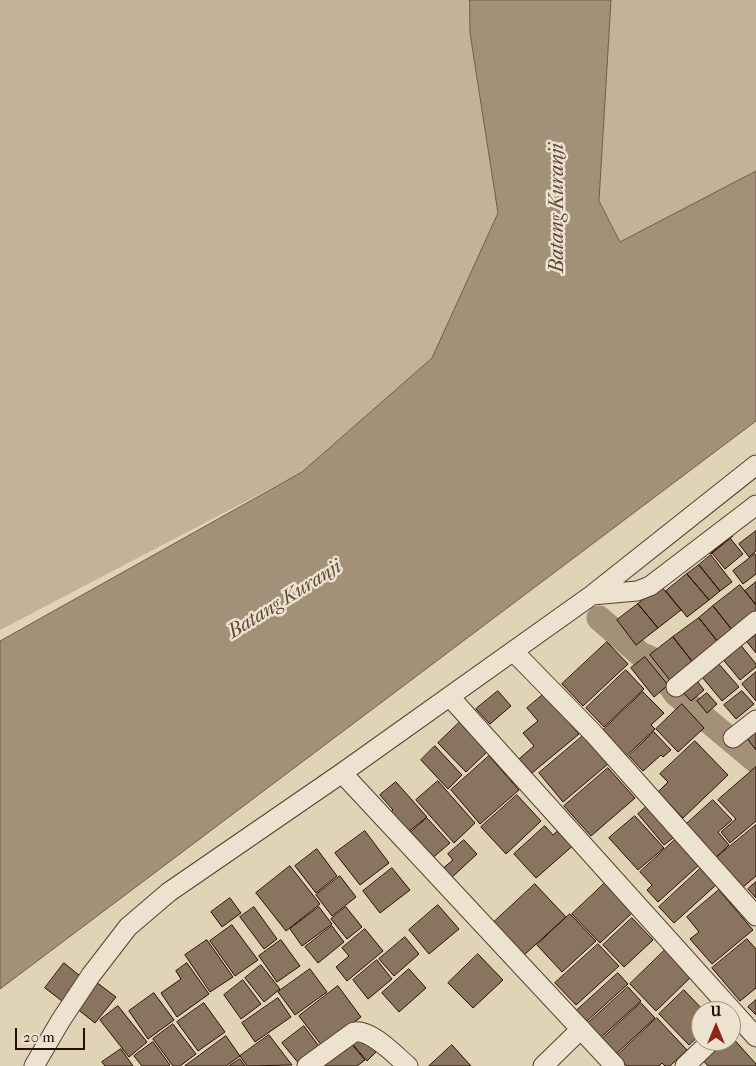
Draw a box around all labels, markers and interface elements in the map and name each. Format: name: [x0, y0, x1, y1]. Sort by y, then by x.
water label: Batang Kuranji: [546, 143, 570, 273]
water label: Batang Kuranji: [224, 556, 346, 644]
north arrow: [691, 1001, 741, 1051]
text: U: [711, 1003, 721, 1020]
scale bar: [18, 1018, 88, 1050]
text: 20 m: [23, 1028, 55, 1046]

